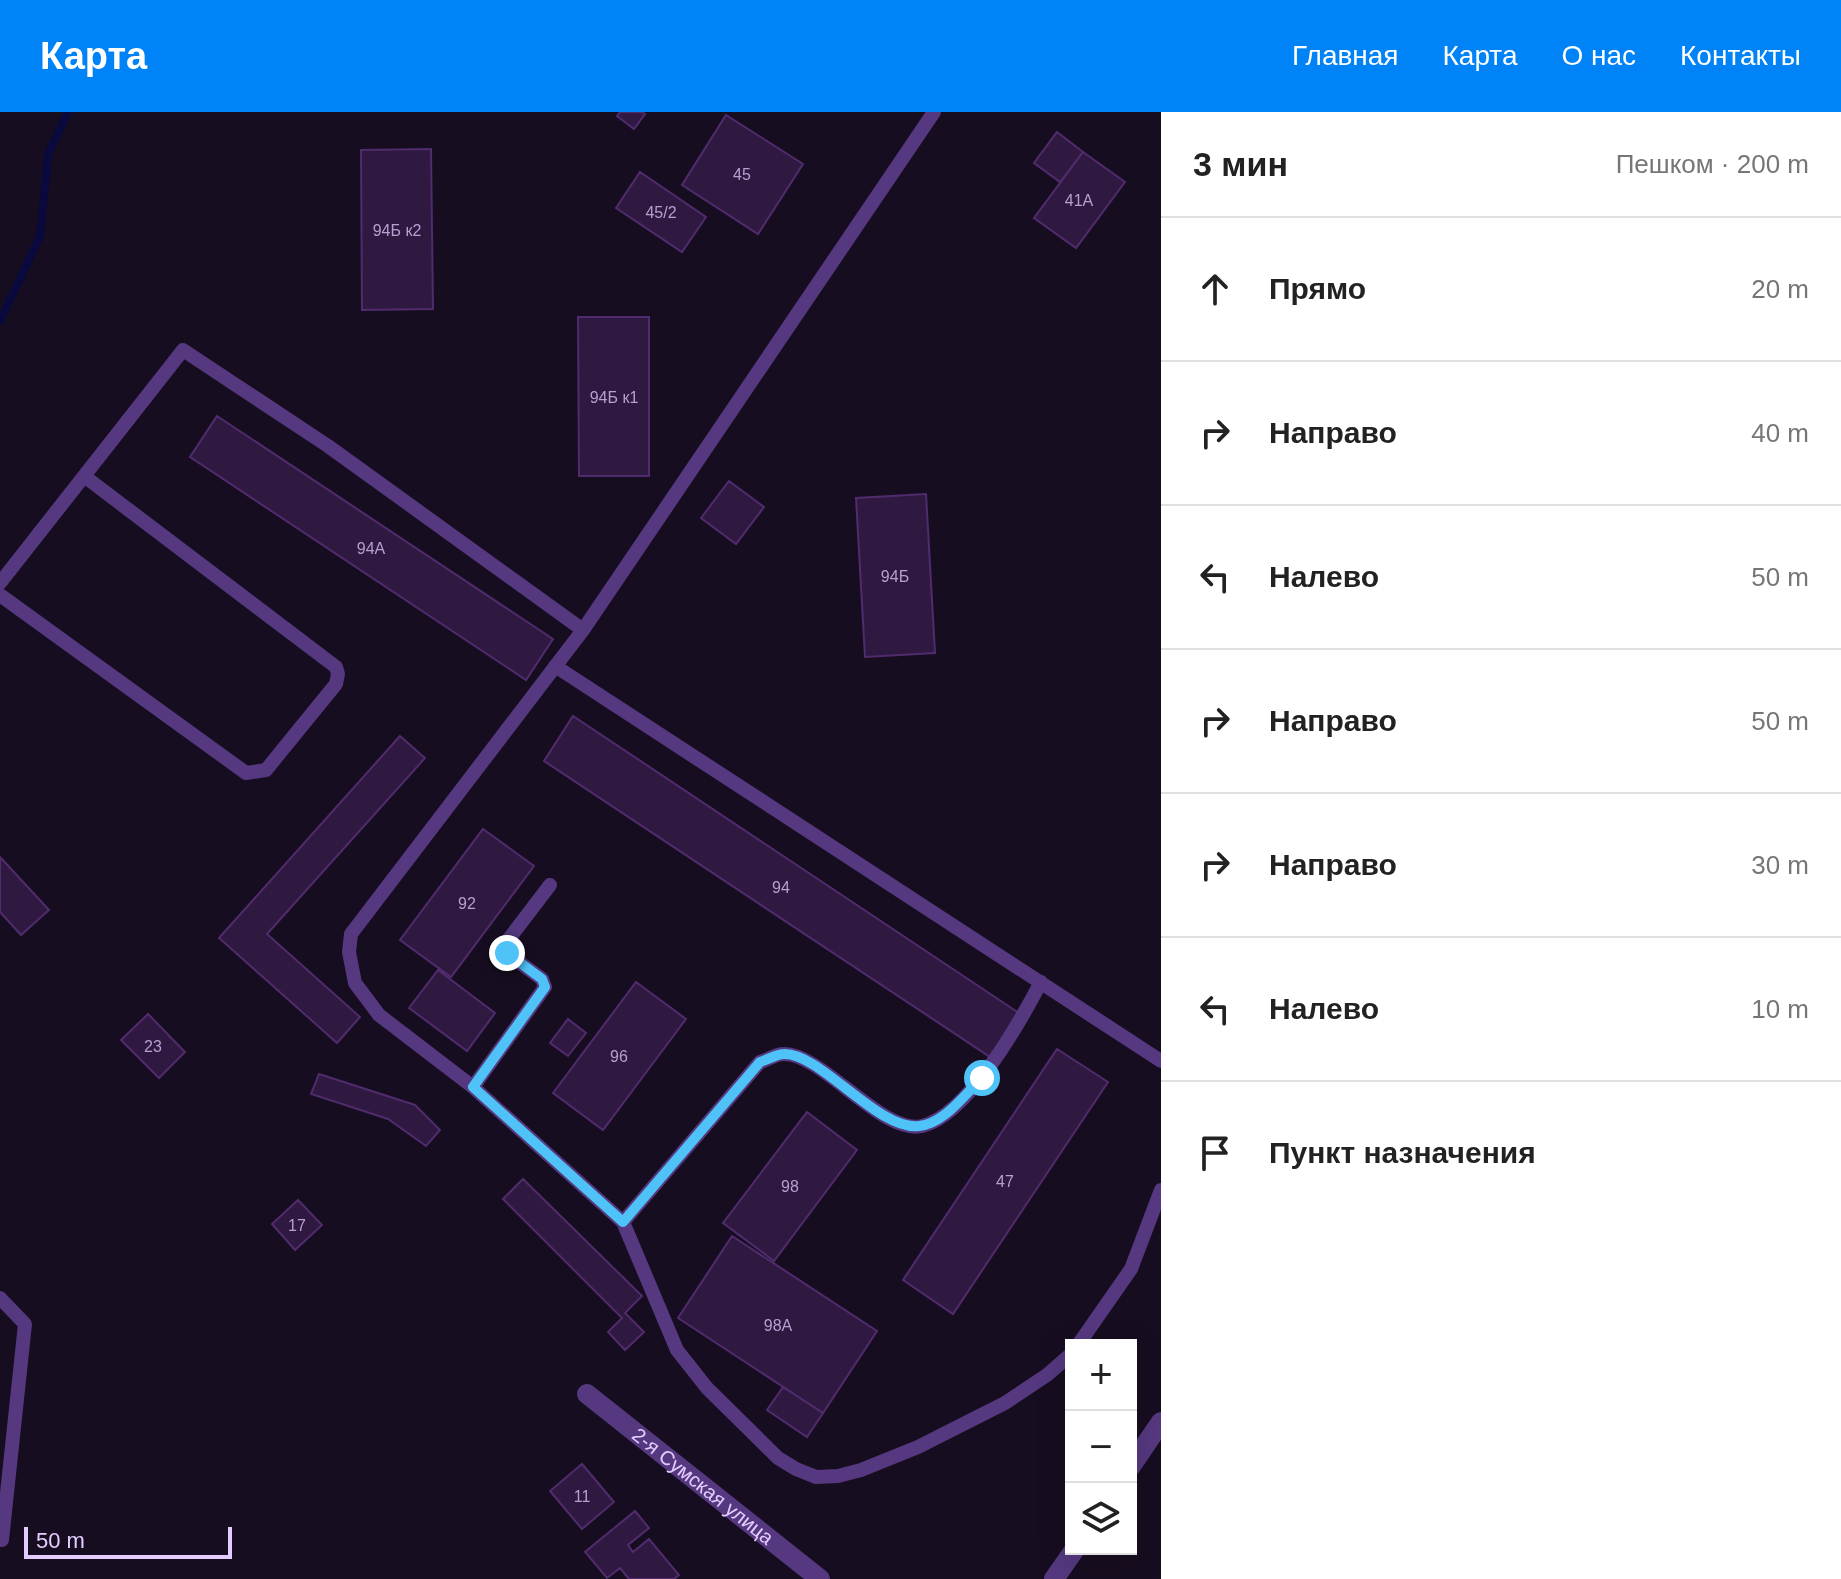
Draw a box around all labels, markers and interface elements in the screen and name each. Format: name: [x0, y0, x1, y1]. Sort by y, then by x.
text: Карта: [40, 35, 147, 77]
text: Главная: [1292, 40, 1399, 71]
text: Карта: [1443, 40, 1517, 71]
text: О нас: [1561, 40, 1636, 71]
text: Контакты: [1680, 40, 1801, 71]
text: 3 мин: [1193, 145, 1288, 183]
text: Пешком · 200 m: [1616, 149, 1809, 179]
house number: 45: [733, 166, 751, 183]
house number: 41А: [1065, 192, 1094, 209]
house number: 45/2: [645, 204, 677, 221]
house number: 94Б к2: [373, 222, 421, 239]
icon: ahead: [1193, 267, 1237, 311]
text: Прямо: [1269, 272, 1366, 305]
text: 20 m: [1751, 274, 1809, 304]
house number: 94Б к1: [590, 389, 638, 406]
icon: right: [1193, 411, 1237, 455]
text: Направо: [1269, 416, 1397, 449]
text: 40 m: [1751, 418, 1809, 448]
house number: 94А: [357, 540, 386, 557]
icon: left: [1193, 555, 1237, 599]
text: Налево: [1269, 560, 1379, 593]
text: 50 m: [1751, 562, 1809, 592]
house number: 94Б: [881, 568, 909, 585]
icon: right: [1193, 699, 1237, 743]
text: Направо: [1269, 704, 1397, 737]
text: 50 m: [1751, 706, 1809, 736]
icon: right: [1193, 843, 1237, 887]
text: Направо: [1269, 848, 1397, 881]
text: 30 m: [1751, 850, 1809, 880]
house number: 94: [772, 879, 790, 896]
house number: 92: [458, 895, 476, 912]
route end: [489, 935, 525, 971]
icon: left: [1193, 987, 1237, 1031]
text: Налево: [1269, 992, 1379, 1025]
text: 10 m: [1751, 994, 1809, 1024]
house number: 23: [144, 1038, 162, 1055]
house number: 96: [610, 1048, 628, 1065]
route start: [964, 1060, 1000, 1096]
icon: arrive: [1193, 1131, 1237, 1175]
text: Пункт назначения: [1269, 1136, 1536, 1169]
house number: 47: [996, 1173, 1014, 1190]
house number: 98: [781, 1178, 799, 1195]
house number: 17: [288, 1217, 306, 1234]
house number: 98А: [764, 1317, 793, 1334]
map controls: [1065, 1339, 1137, 1555]
button: +: [1065, 1339, 1137, 1411]
button: −: [1065, 1411, 1137, 1483]
street label: 2-я Сумская улица: [628, 1423, 779, 1549]
button: layers: [1065, 1483, 1137, 1555]
house number: 11: [574, 1488, 590, 1505]
scale bar: [24, 1523, 232, 1559]
text: 50 m: [36, 1528, 85, 1553]

